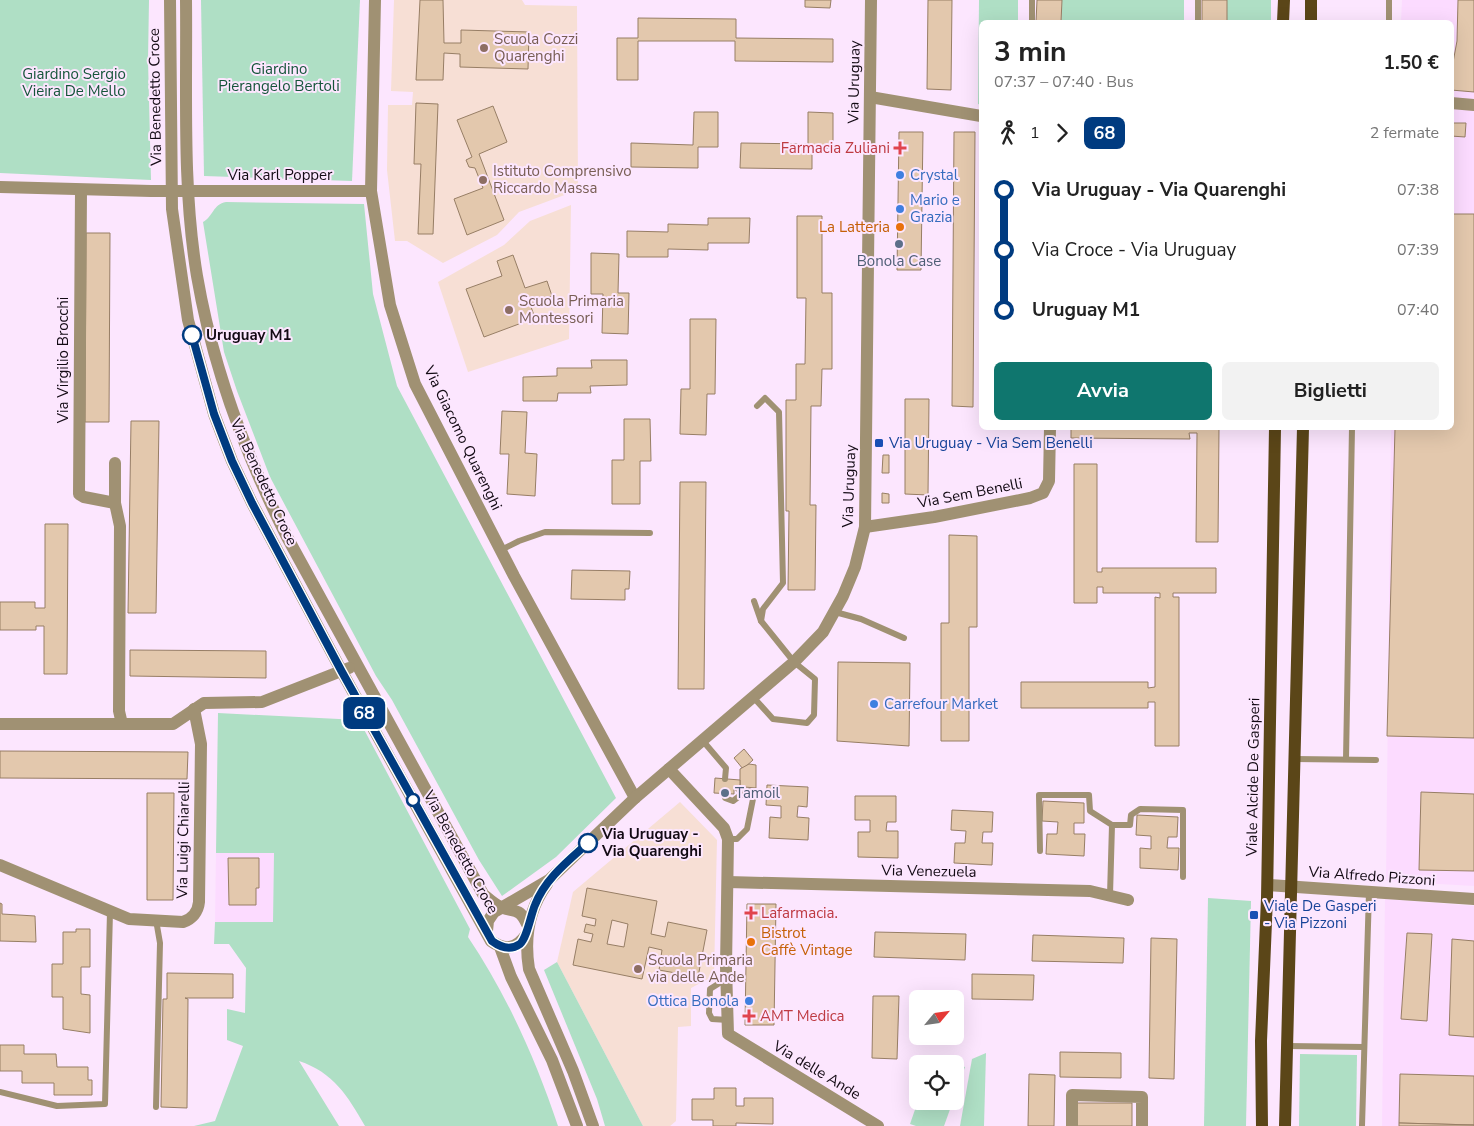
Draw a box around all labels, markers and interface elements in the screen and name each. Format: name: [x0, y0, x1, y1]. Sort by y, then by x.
street label: Via Benedetto Croce: [144, 28, 166, 167]
place label: Scuola Cozzi Quarenghi: [494, 29, 578, 66]
text: 3 min: [994, 33, 1066, 71]
street label: Via Uruguay: [843, 40, 865, 125]
marker: Scuola Cozzi Quarenghi: [478, 42, 490, 54]
text: 1.50 €: [1384, 50, 1439, 76]
park label: Giardino Pierangelo Bertoli: [218, 59, 340, 96]
park label: Giardino Sergio Vieira De Mello: [21, 64, 126, 101]
text: 07:37 – 07:40 · Bus: [994, 71, 1134, 93]
icon: walk: [994, 119, 1022, 147]
icon: forward: [1048, 119, 1076, 147]
text: 68: [1094, 121, 1115, 145]
text: 1: [1030, 122, 1040, 144]
text: 2 fermate: [1370, 122, 1439, 144]
place label: Farmacia Zuliani: [781, 138, 890, 158]
marker: Farmacia Zuliani: [894, 142, 906, 154]
place label: Istituto Comprensivo Riccardo Massa: [493, 161, 632, 198]
street label: Via Karl Popper: [227, 165, 333, 185]
place label: Crystal: [910, 165, 959, 185]
marker: Crystal: [894, 169, 906, 181]
marker: Istituto Comprensivo Riccardo Massa: [477, 174, 489, 186]
text: Via Uruguay - Via Quarenghi: [1032, 177, 1286, 203]
text: 07:38: [1397, 179, 1439, 201]
place label: Mario e Grazia: [910, 190, 960, 227]
marker: Mario e Grazia: [894, 203, 906, 215]
place label: La Latteria: [819, 217, 890, 237]
marker: La Latteria: [894, 221, 906, 233]
text: Via Croce - Via Uruguay: [1032, 237, 1236, 263]
marker: Bonola Case: [893, 238, 905, 250]
text: 07:39: [1397, 239, 1439, 261]
place label: Bonola Case: [857, 251, 941, 271]
place label: Scuola Primaria Montessori: [519, 291, 624, 328]
street label: Via Virgilio Brocchi: [53, 297, 73, 424]
text: Uruguay M1: [1032, 297, 1140, 323]
text: 07:40: [1397, 299, 1439, 321]
marker: Scuola Primaria Montessori: [503, 304, 515, 316]
marker: Uruguay M1: [182, 325, 202, 345]
place label: Uruguay M1: [206, 325, 291, 345]
street label: Via Giacomo Quarenghi: [419, 361, 507, 514]
button: Avvia: [994, 362, 1212, 420]
button: Biglietti: [1222, 362, 1439, 420]
street label: Via Benedetto Croce: [225, 414, 302, 549]
place label: Via Uruguay - Via Sem Benelli: [888, 433, 1093, 453]
marker: Via Uruguay - Via Sem Benelli: [873, 437, 885, 449]
street label: Via Uruguay: [838, 444, 860, 529]
street label: Via Sem Benelli: [915, 473, 1024, 513]
place label: Carrefour Market: [884, 694, 999, 714]
line badge: 68: [342, 697, 386, 729]
street label: Viale Alcide De Gasperi: [1242, 697, 1264, 858]
marker: Carrefour Market: [868, 698, 880, 710]
text: 68: [353, 701, 375, 725]
street label: Via Luigi Chiarelli: [172, 781, 194, 900]
place label: Tamoil: [735, 783, 780, 803]
street label: Via Benedetto Croce: [418, 786, 503, 917]
marker: Tamoil: [719, 787, 731, 799]
unlabelled marker: [406, 793, 420, 807]
place label: Via Uruguay - Via Quarenghi: [601, 824, 702, 861]
marker: Via Uruguay - Via Quarenghi: [578, 833, 598, 853]
street label: Via Venezuela: [880, 860, 977, 882]
street label: Via Alfredo Pizzoni: [1307, 862, 1436, 890]
place label: Viale De Gasperi - Via Pizzoni: [1263, 896, 1377, 933]
place label: Lafarmacia.: [761, 903, 838, 923]
marker: Lafarmacia.: [745, 907, 757, 919]
marker: Viale De Gasperi - Via Pizzoni: [1248, 909, 1260, 921]
place label: Bistrot Caffè Vintage: [761, 923, 852, 960]
marker: Bistrot Caffè Vintage: [745, 936, 757, 948]
place label: Scuola Primaria via delle Ande: [648, 950, 753, 987]
marker: Scuola Primaria via delle Ande: [632, 963, 644, 975]
north arrow: [909, 990, 964, 1045]
map controls: [909, 990, 964, 1110]
place label: Ottica Bonola: [647, 991, 739, 1011]
marker: Ottica Bonola: [743, 995, 755, 1007]
place label: AMT Medica: [760, 1006, 845, 1026]
marker: AMT Medica: [742, 1009, 756, 1023]
street label: Via delle Ande: [768, 1035, 865, 1104]
button: locate: [909, 1055, 964, 1110]

